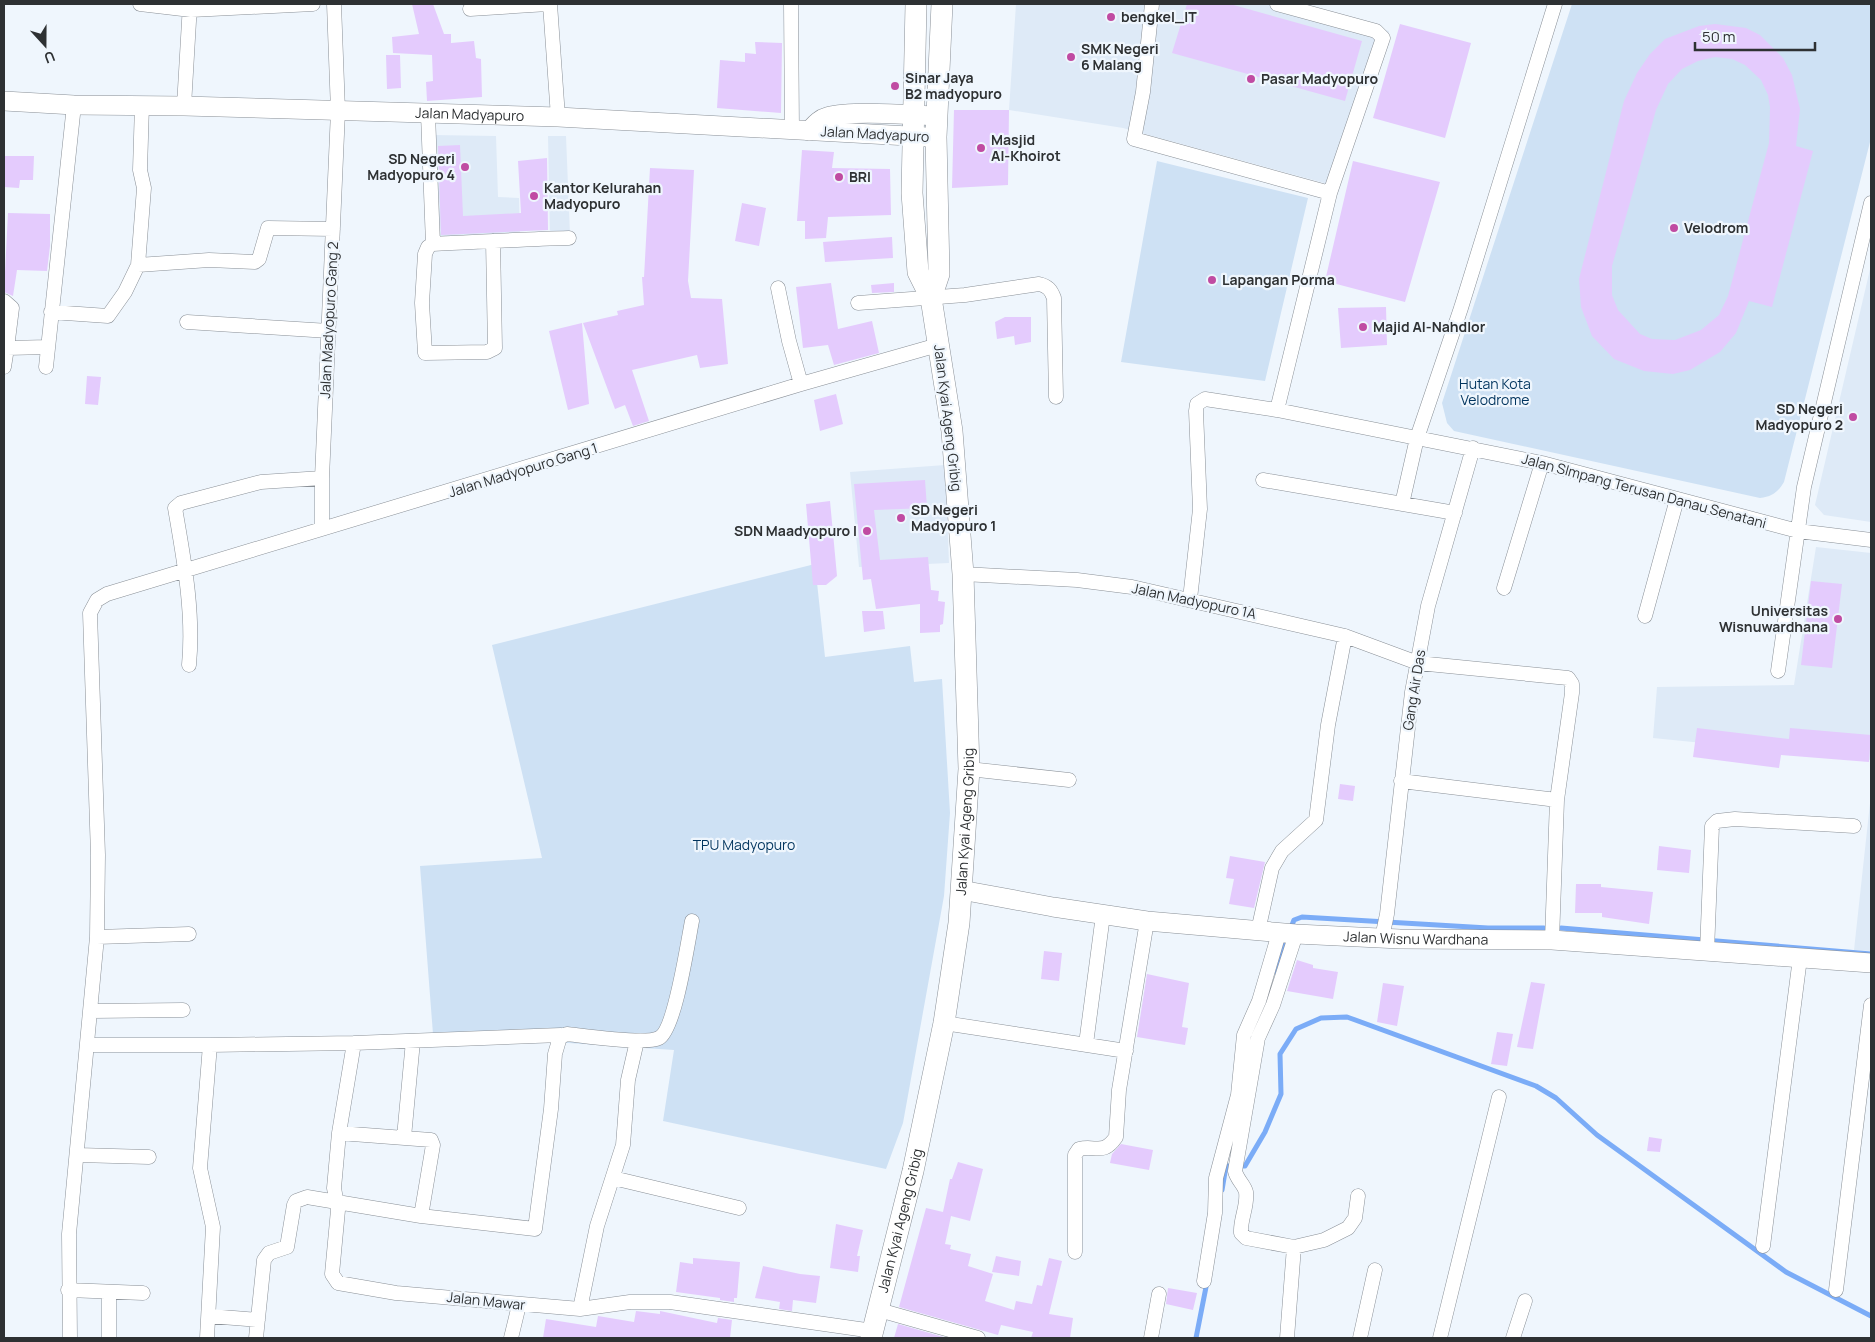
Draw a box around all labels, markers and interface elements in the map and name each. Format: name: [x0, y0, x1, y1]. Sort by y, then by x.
place label: bengkel_IT: [1121, 7, 1197, 26]
marker: bengkel_IT: [1105, 11, 1117, 23]
north arrow: [20, 20, 70, 70]
scale bar: [1695, 20, 1815, 52]
text: 50 m: [1702, 26, 1736, 47]
place label: SMK Negeri 6 Malang: [1081, 39, 1159, 74]
text: U: [42, 47, 58, 68]
marker: SMK Negeri 6 Malang: [1065, 51, 1077, 63]
place label: Sinar Jaya B2 madyopuro: [905, 68, 1002, 103]
place label: Pasar Madyopuro: [1261, 69, 1379, 88]
marker: Pasar Madyopuro: [1245, 73, 1257, 85]
marker: Sinar Jaya B2 madyopuro: [889, 80, 901, 92]
street label: Jalan Madyapuro: [415, 103, 525, 125]
street label: Jalan Madyapuro: [820, 121, 930, 146]
place label: Masjid Al-Khoirot: [991, 130, 1061, 165]
marker: Masjid Al-Khoirot: [975, 142, 987, 154]
place label: SD Negeri Madyopuro 4: [367, 149, 455, 184]
marker: SD Negeri Madyopuro 4: [459, 161, 471, 173]
place label: BRI: [849, 167, 871, 186]
marker: BRI: [833, 171, 845, 183]
place label: Kantor Kelurahan Madyopuro: [544, 178, 661, 213]
marker: Kantor Kelurahan Madyopuro: [528, 190, 540, 202]
place label: Velodrom: [1684, 218, 1748, 237]
marker: Velodrom: [1668, 222, 1680, 234]
street label: Jalan Madyopuro Gang 2: [315, 241, 342, 399]
place label: Lapangan Porma: [1222, 270, 1335, 289]
marker: Lapangan Porma: [1206, 274, 1218, 286]
place label: Majid Al-Nahdlor: [1373, 317, 1486, 336]
marker: Majid Al-Nahdlor: [1357, 321, 1369, 333]
street label: Jalan Kyai Ageng Gribig: [930, 344, 967, 492]
park label: Hutan Kota Velodrome: [1459, 374, 1531, 409]
place label: SD Negeri Madyopuro 2: [1756, 399, 1843, 434]
marker: SD Negeri Madyopuro 2: [1847, 411, 1859, 423]
street label: Jalan Madyopuro Gang 1: [446, 438, 600, 501]
street label: Jalan SImpang Terusan Danau Senatani: [1520, 449, 1769, 532]
place label: SD Negeri Madyopuro 1: [911, 500, 996, 535]
marker: SD Negeri Madyopuro 1: [895, 512, 907, 524]
place label: SDN Maadyopuro I: [734, 521, 857, 540]
marker: SDN Maadyopuro I: [861, 525, 873, 537]
street label: Jalan Madyopuro 1A: [1130, 578, 1258, 623]
place label: Universitas Wisnuwardhana: [1719, 601, 1828, 636]
marker: Universitas Wisnuwardhana: [1832, 613, 1844, 625]
street label: Gang Air Das: [1398, 648, 1429, 732]
street label: Jalan Kyai Ageng Gribig: [951, 748, 978, 896]
park label: TPU Madyopuro: [693, 835, 795, 854]
street label: Jalan Wisnu Wardhana: [1343, 926, 1488, 949]
street label: Jalan Kyai Ageng Gribig: [873, 1147, 926, 1295]
street label: Jalan Mawar: [446, 1287, 526, 1314]

